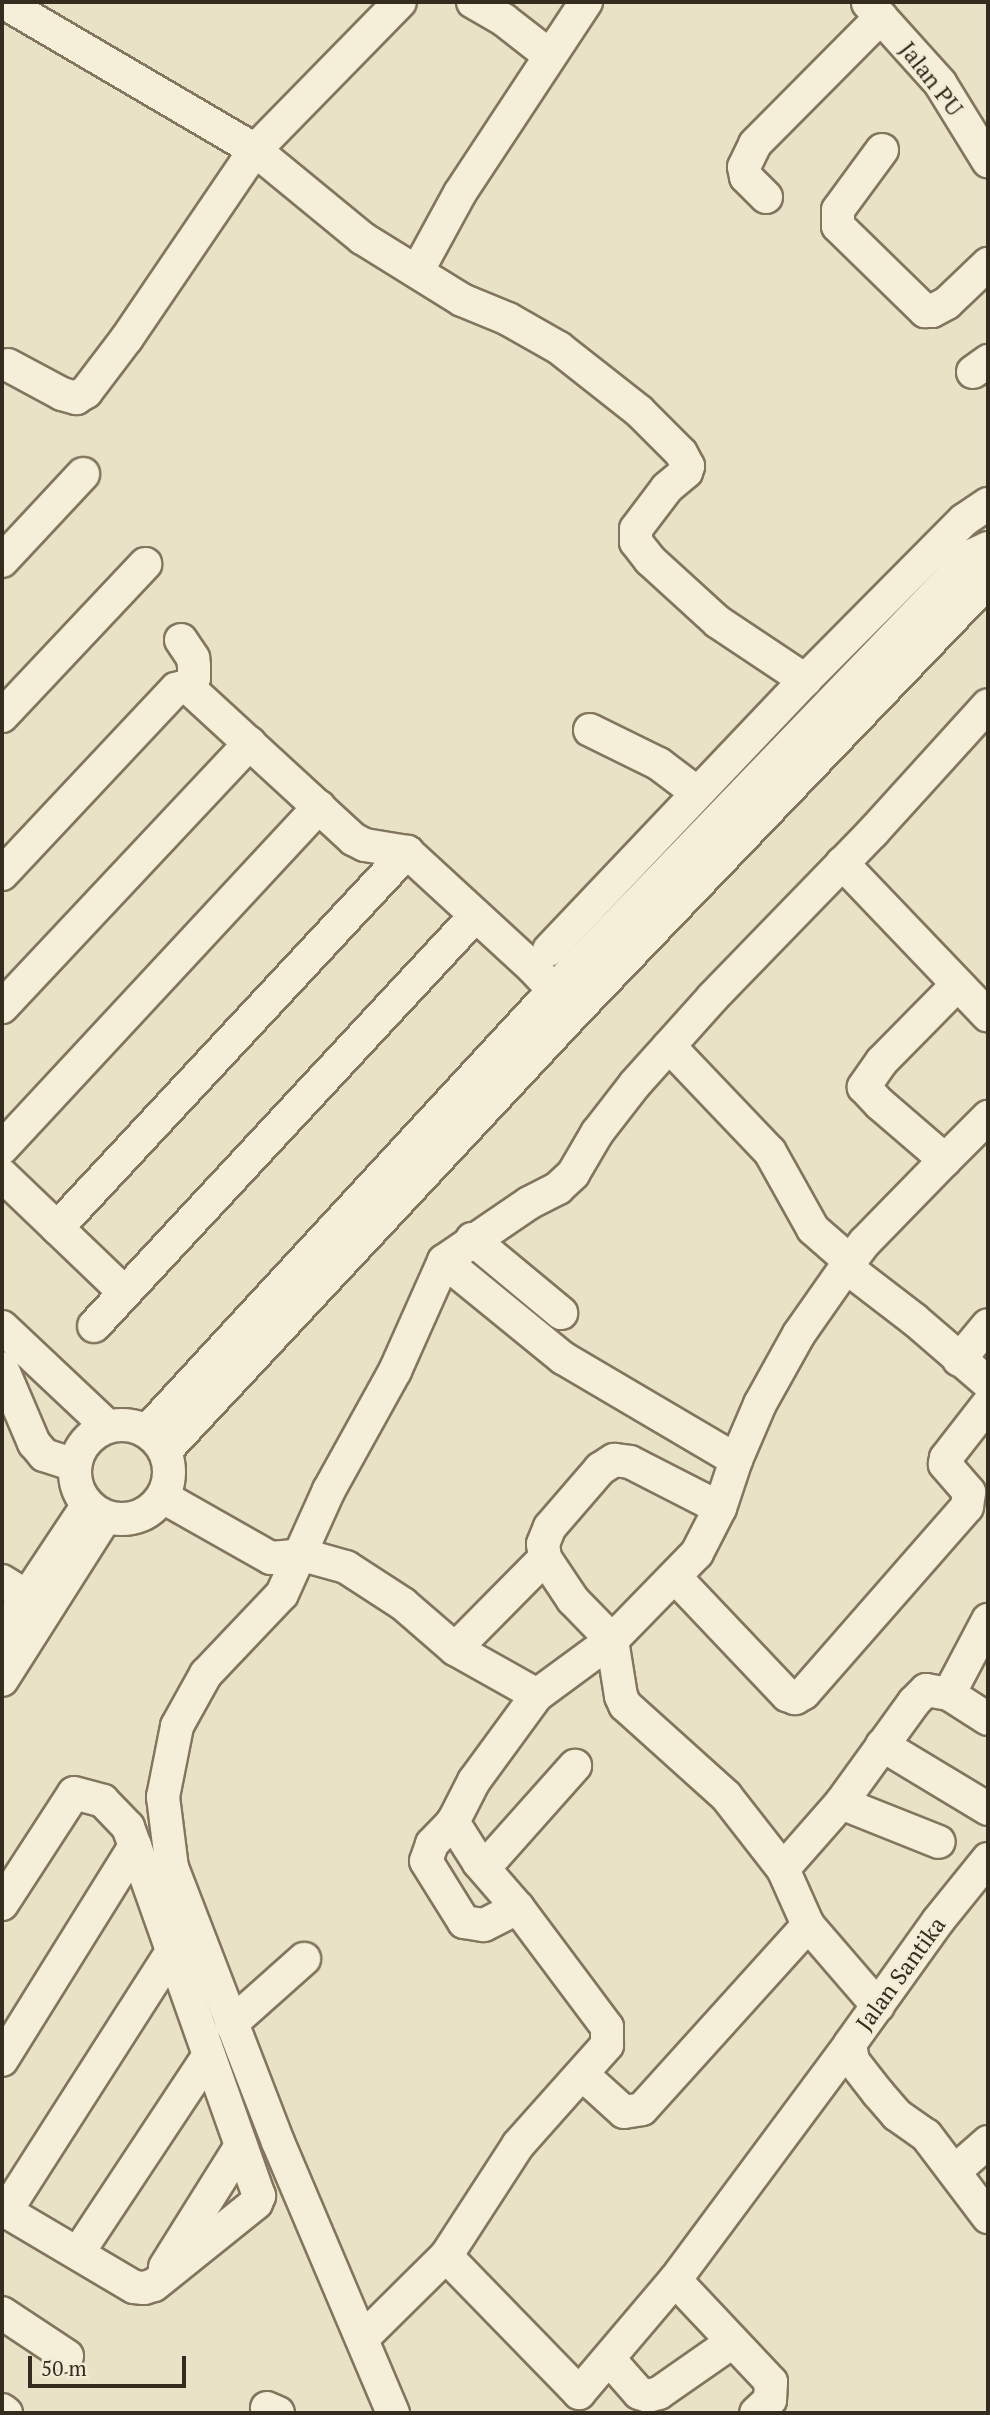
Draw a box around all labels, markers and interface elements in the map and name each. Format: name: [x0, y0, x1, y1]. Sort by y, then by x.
street label: Jalan PU: [894, 36, 968, 122]
street label: Jalan Santika: [851, 1912, 951, 2036]
scale bar: [32, 2342, 189, 2386]
text: 50 m: [41, 2354, 87, 2382]

